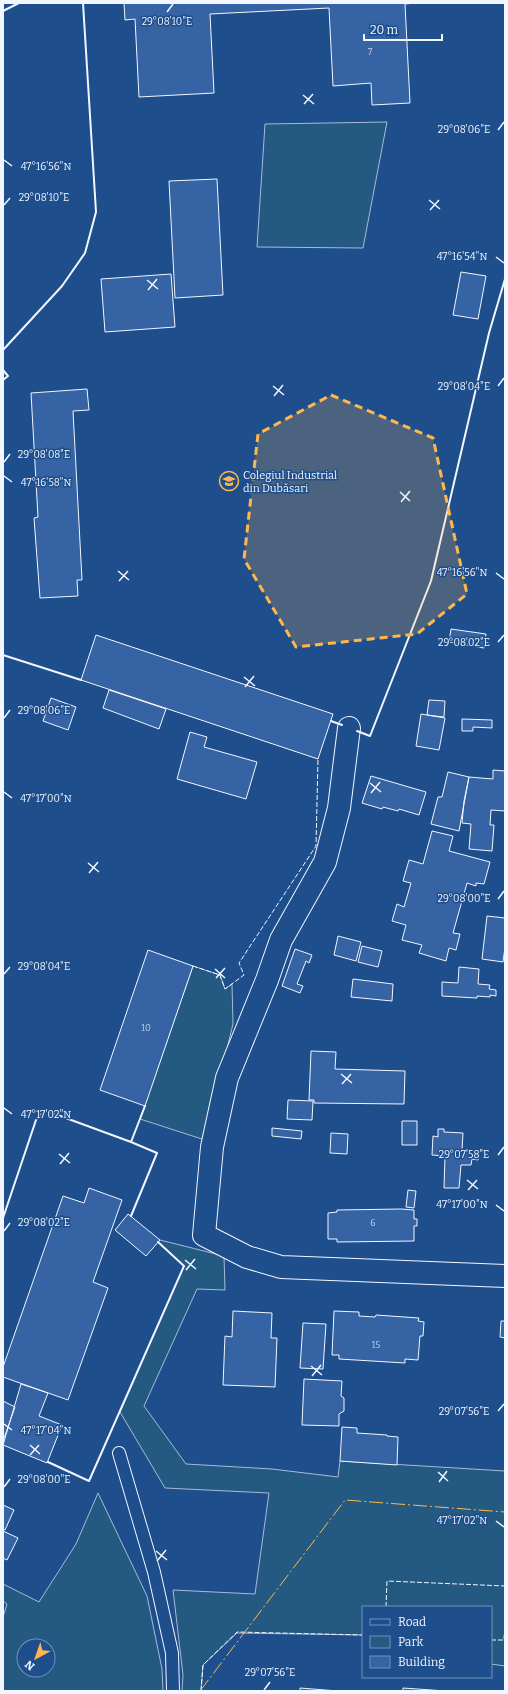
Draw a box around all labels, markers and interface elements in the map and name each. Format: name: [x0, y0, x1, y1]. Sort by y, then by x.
text: 29°08'10"E: [142, 16, 192, 28]
scale bar: [364, 16, 442, 42]
text: 20 m: [370, 23, 399, 37]
house number: 7: [368, 47, 373, 57]
text: 29°08'06"E: [438, 124, 490, 136]
text: 47°16'56"N: [21, 161, 71, 173]
text: 29°08'10"E: [19, 192, 69, 204]
text: 47°16'54"N: [437, 251, 487, 263]
text: 29°08'04"E: [438, 381, 490, 393]
text: 29°08'08"E: [18, 449, 70, 461]
place label: Colegiul Industrial din Dubăsari: [243, 469, 337, 495]
school or university icon: Colegiul Industrial din Dubăsari: [218, 470, 240, 492]
text: 47°16'58"N: [21, 477, 71, 489]
text: 47°16'56"N: [437, 567, 487, 579]
text: 29°08'02"E: [438, 637, 490, 649]
text: 29°08'06"E: [18, 705, 70, 717]
text: 47°17'00"N: [20, 793, 72, 805]
text: 29°08'00"E: [438, 893, 490, 905]
text: 29°08'04"E: [18, 961, 70, 973]
house number: 10: [141, 1023, 151, 1033]
text: 47°17'02"N: [21, 1109, 71, 1121]
text: 29°07'58"E: [439, 1149, 489, 1161]
text: 47°17'00"N: [436, 1199, 488, 1211]
text: 29°08'02"E: [18, 1217, 70, 1229]
house number: 6: [370, 1218, 376, 1228]
house number: 15: [372, 1340, 380, 1350]
text: 29°07'56"E: [439, 1406, 489, 1418]
text: 47°17'04"N: [21, 1425, 71, 1437]
text: 29°08'00"E: [18, 1474, 70, 1486]
text: 47°17'02"N: [437, 1515, 487, 1527]
legend: [362, 1606, 492, 1678]
text: Road: [398, 1615, 426, 1629]
text: Park: [398, 1635, 424, 1649]
north arrow: [16, 1638, 56, 1678]
text: Building: [398, 1655, 445, 1669]
text: N: [22, 1657, 37, 1673]
text: 29°07'56"E: [245, 1667, 295, 1679]

